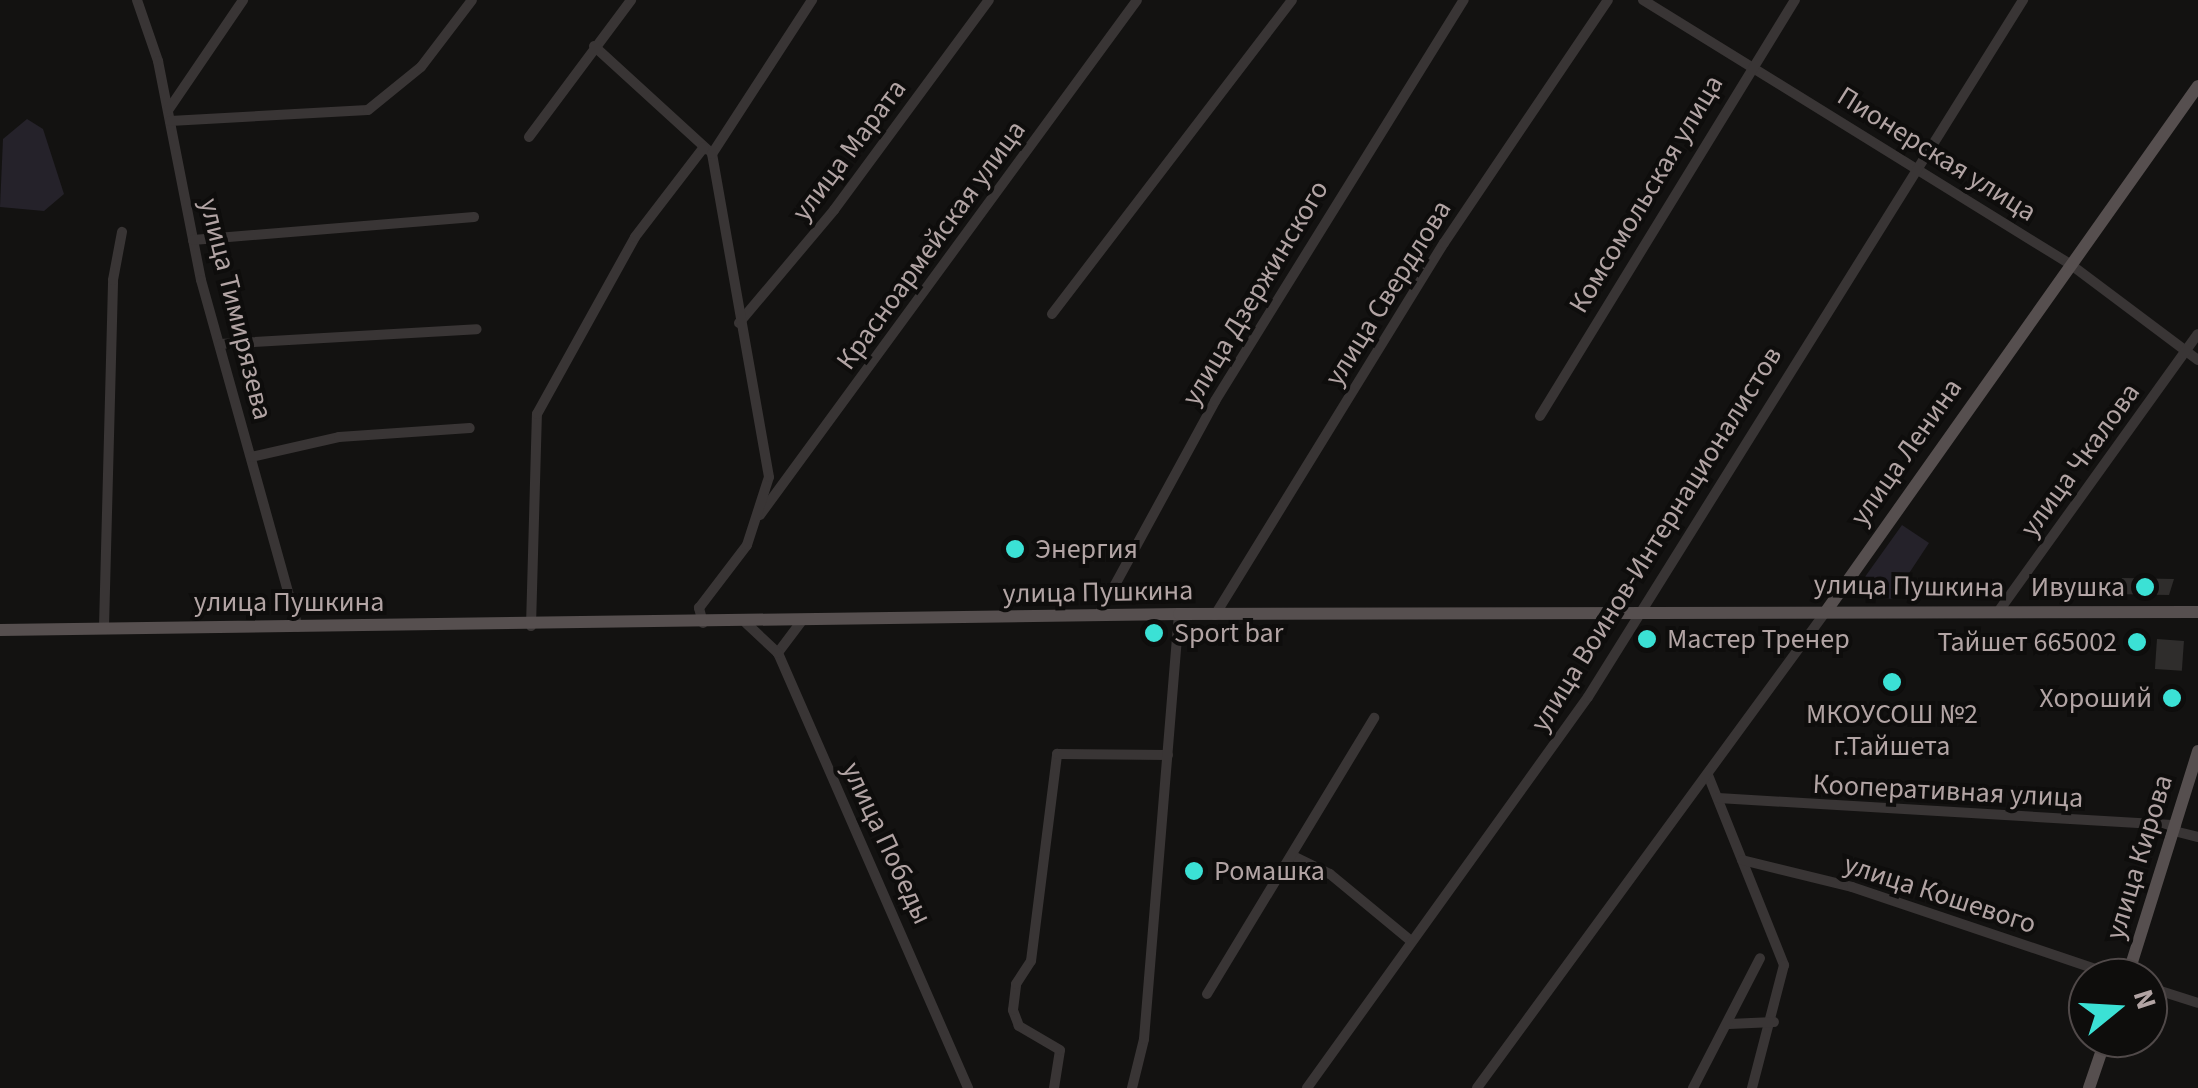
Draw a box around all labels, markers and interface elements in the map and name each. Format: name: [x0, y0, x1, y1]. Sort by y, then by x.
street label: Комсомольская улица: [1562, 69, 1730, 319]
street label: улица Марата: [785, 73, 913, 227]
street label: Пионерская улица: [1831, 79, 2043, 229]
street label: Красноармейская улица: [829, 114, 1033, 376]
street label: улица Дзержинского: [1174, 174, 1336, 412]
street label: улица Свердлова: [1317, 194, 1459, 392]
street label: улица Тимирязева: [192, 195, 280, 423]
street label: улица Воинов-Интернационалистов: [1523, 340, 1789, 738]
street label: улица Ленина: [1843, 372, 1969, 532]
street label: улица Чкалова: [2013, 377, 2147, 543]
place label: Энергия: [1035, 532, 1138, 566]
marker: Энергия: [1004, 538, 1026, 560]
street label: улица Пушкина: [1813, 568, 2005, 604]
place label: Ивушка: [2031, 570, 2125, 604]
street label: улица Пушкина: [1002, 574, 1194, 610]
marker: Ивушка: [2134, 576, 2156, 598]
street label: улица Пушкина: [194, 585, 384, 619]
place label: Sport bar: [1174, 616, 1283, 650]
marker: Sport bar: [1143, 622, 1165, 644]
place label: Мастер Тренер: [1667, 622, 1850, 656]
place label: Тайшет 665002: [1938, 625, 2117, 659]
marker: Мастер Тренер: [1636, 628, 1658, 650]
marker: Тайшет 665002: [2126, 631, 2148, 653]
marker: МКОУСОШ №2 г.Тайшета: [1881, 671, 1903, 693]
place label: Хороший: [2039, 681, 2152, 715]
marker: Хороший: [2161, 687, 2183, 709]
place label: МКОУСОШ №2 г.Тайшета: [1806, 697, 1978, 763]
street label: улица Победы: [835, 757, 939, 929]
street label: Кооперативная улица: [1812, 767, 2084, 815]
street label: улица Кирова: [2098, 771, 2180, 943]
street label: улица Кошевого: [1840, 847, 2040, 941]
place label: Ромашка: [1214, 854, 1325, 888]
marker: Ромашка: [1183, 860, 1205, 882]
north arrow: [2068, 958, 2168, 1058]
text: N: [2123, 984, 2167, 1014]

